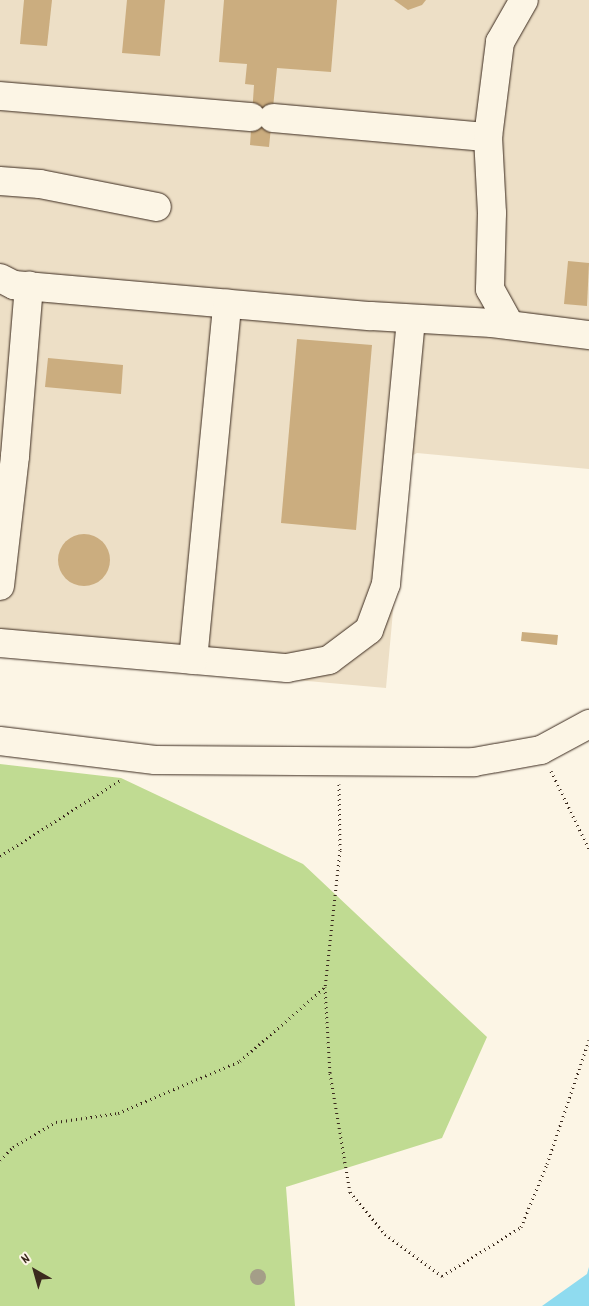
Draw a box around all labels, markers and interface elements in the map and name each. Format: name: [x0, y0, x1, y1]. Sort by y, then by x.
north arrow: [10, 1246, 60, 1296]
text: N: [17, 1249, 35, 1269]

